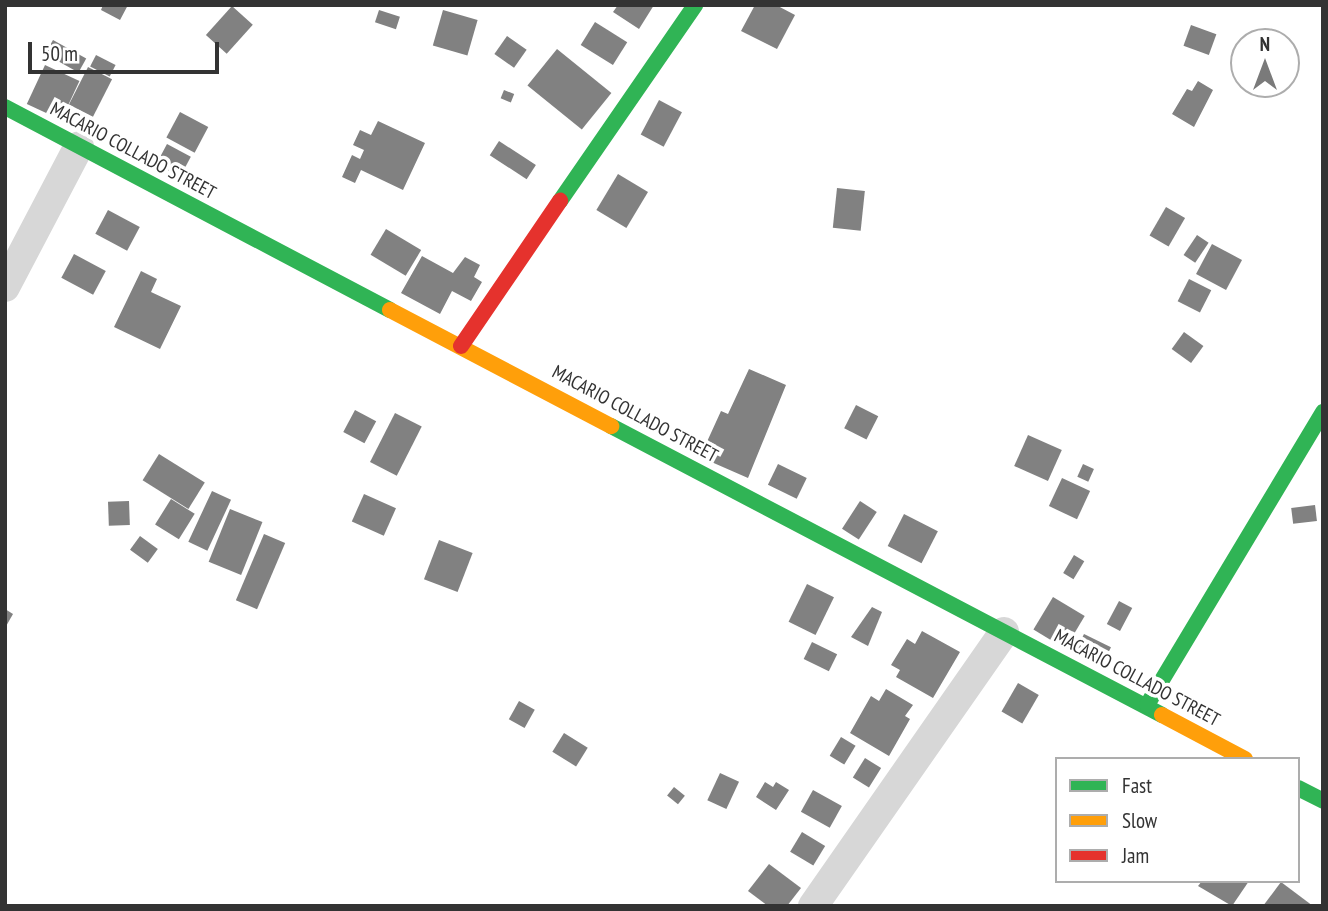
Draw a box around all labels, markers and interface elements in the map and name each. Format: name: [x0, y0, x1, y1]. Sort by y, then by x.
scale bar: [32, 28, 222, 72]
north arrow: [1230, 28, 1300, 98]
text: N: [1260, 32, 1270, 56]
text: 50 m: [41, 40, 78, 67]
street label: MACARIO COLLADO STREET: [46, 98, 220, 204]
street label: MACARIO COLLADO STREET: [548, 361, 722, 467]
street label: MACARIO COLLADO STREET: [1050, 625, 1224, 731]
legend: [1055, 757, 1300, 883]
text: Fast: [1122, 772, 1152, 799]
text: Slow: [1122, 807, 1157, 834]
text: Jam: [1122, 842, 1149, 869]

